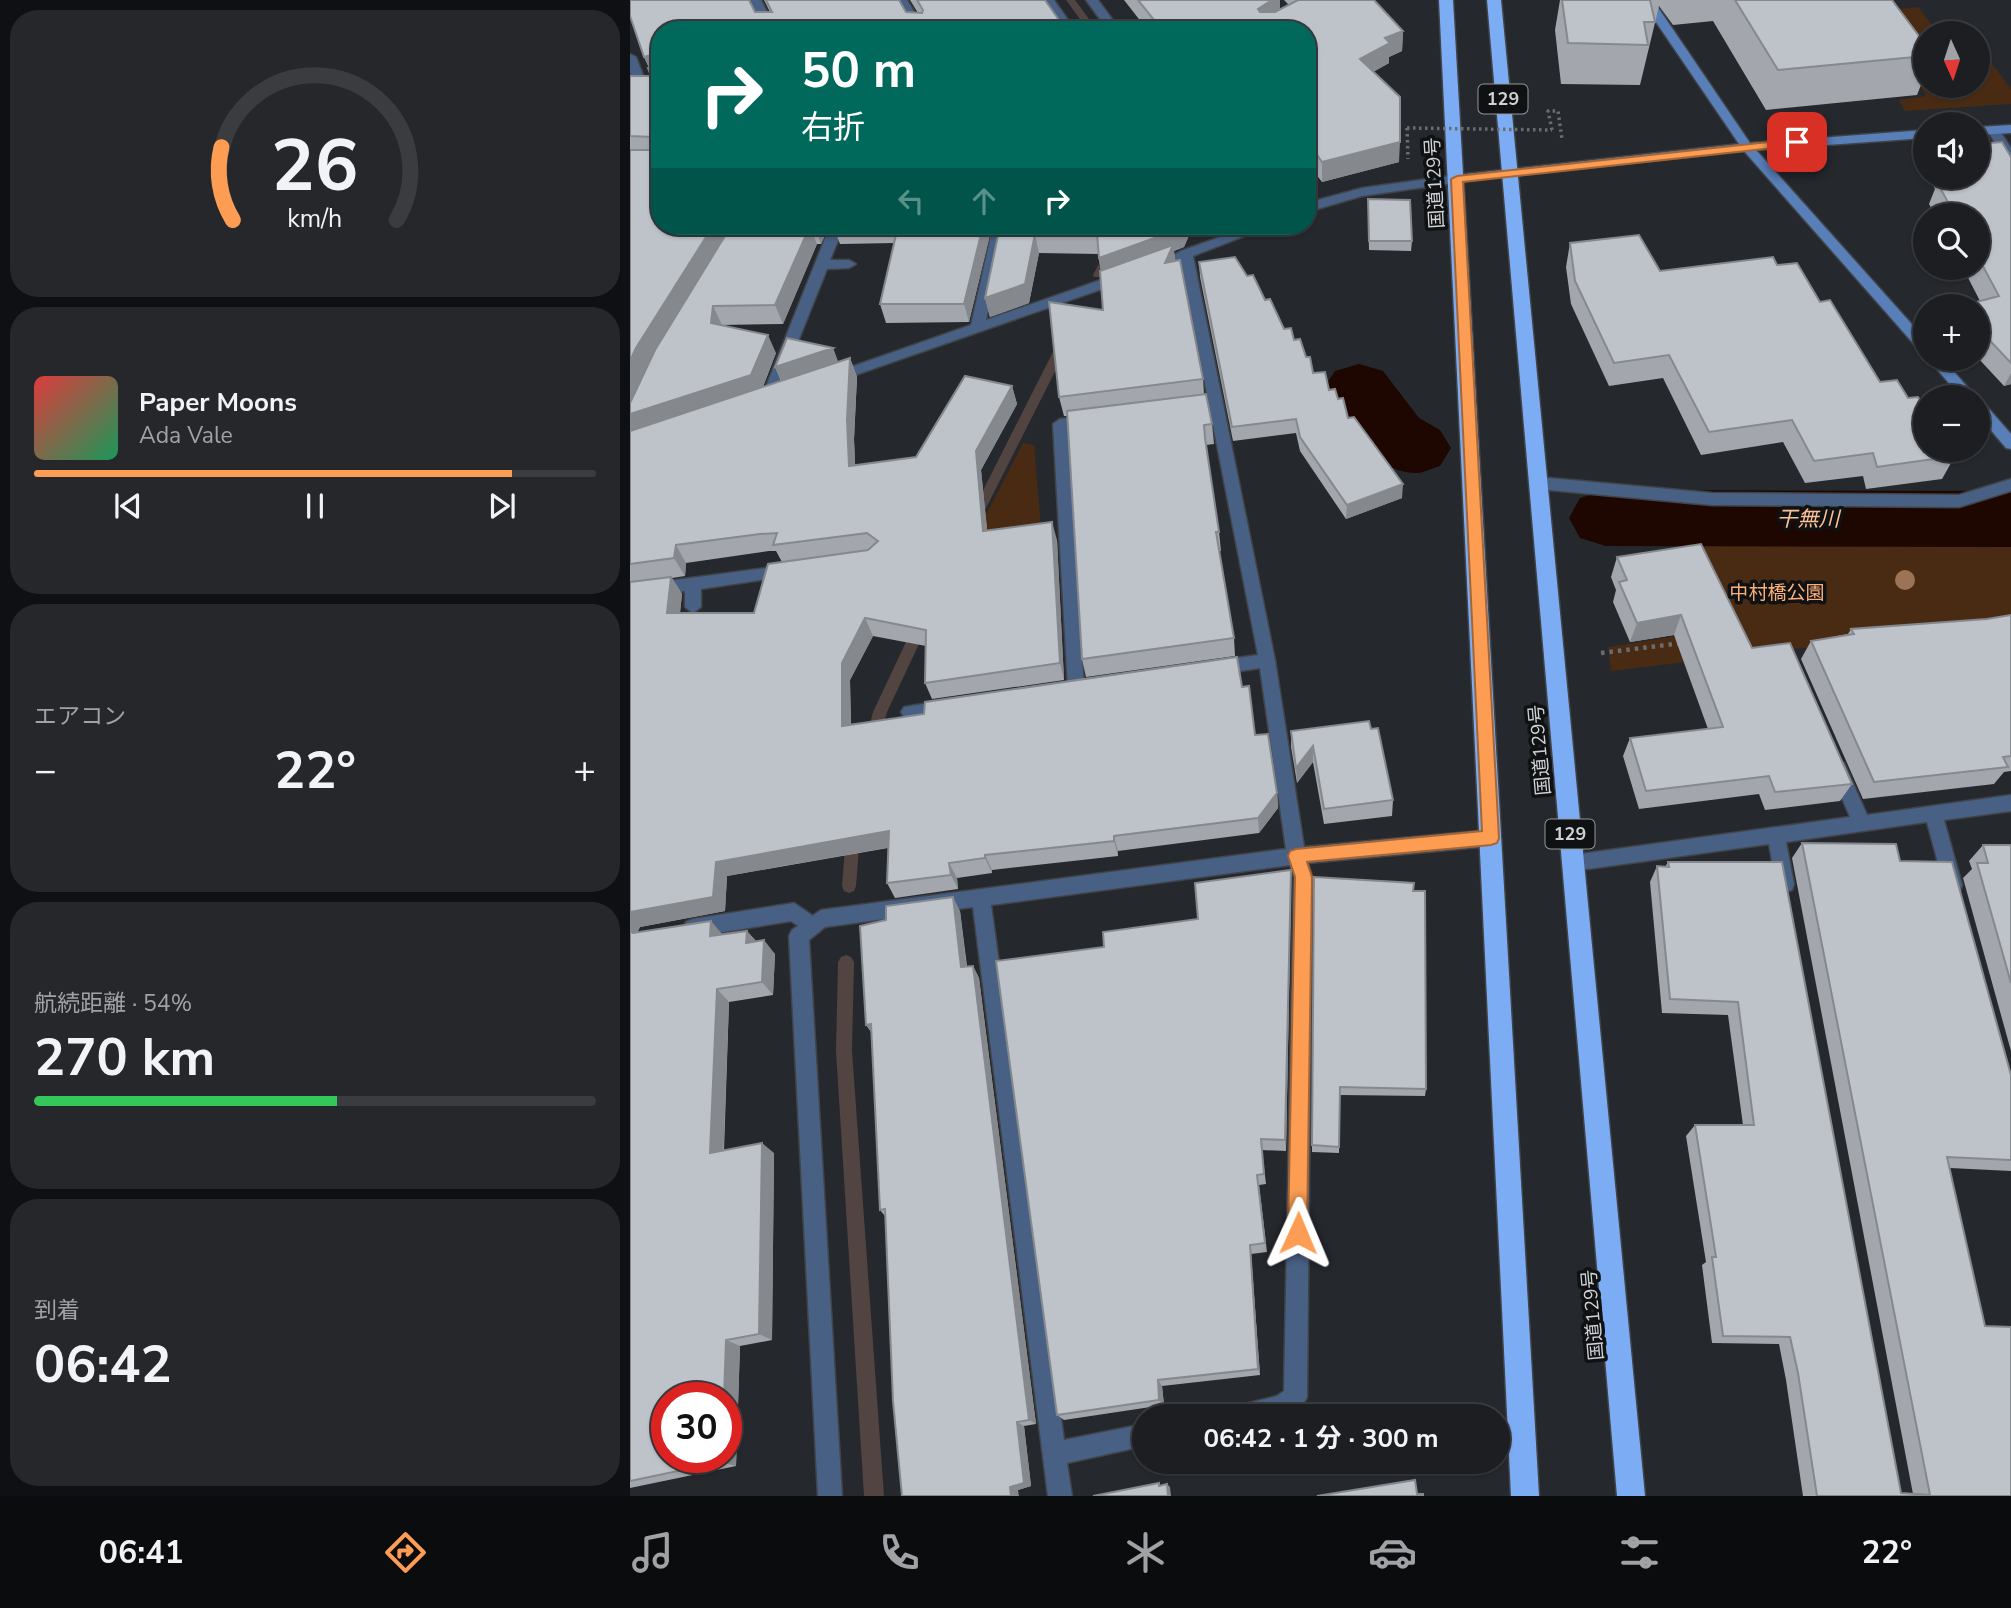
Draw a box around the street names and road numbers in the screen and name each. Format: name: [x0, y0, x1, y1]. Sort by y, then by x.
road number: 129: [1478, 84, 1528, 114]
street label: 国道129号: [1420, 137, 1450, 229]
street label: 国道129号: [1523, 703, 1557, 796]
road number: 129: [1546, 820, 1594, 848]
street label: 国道129号: [1576, 1268, 1610, 1361]

